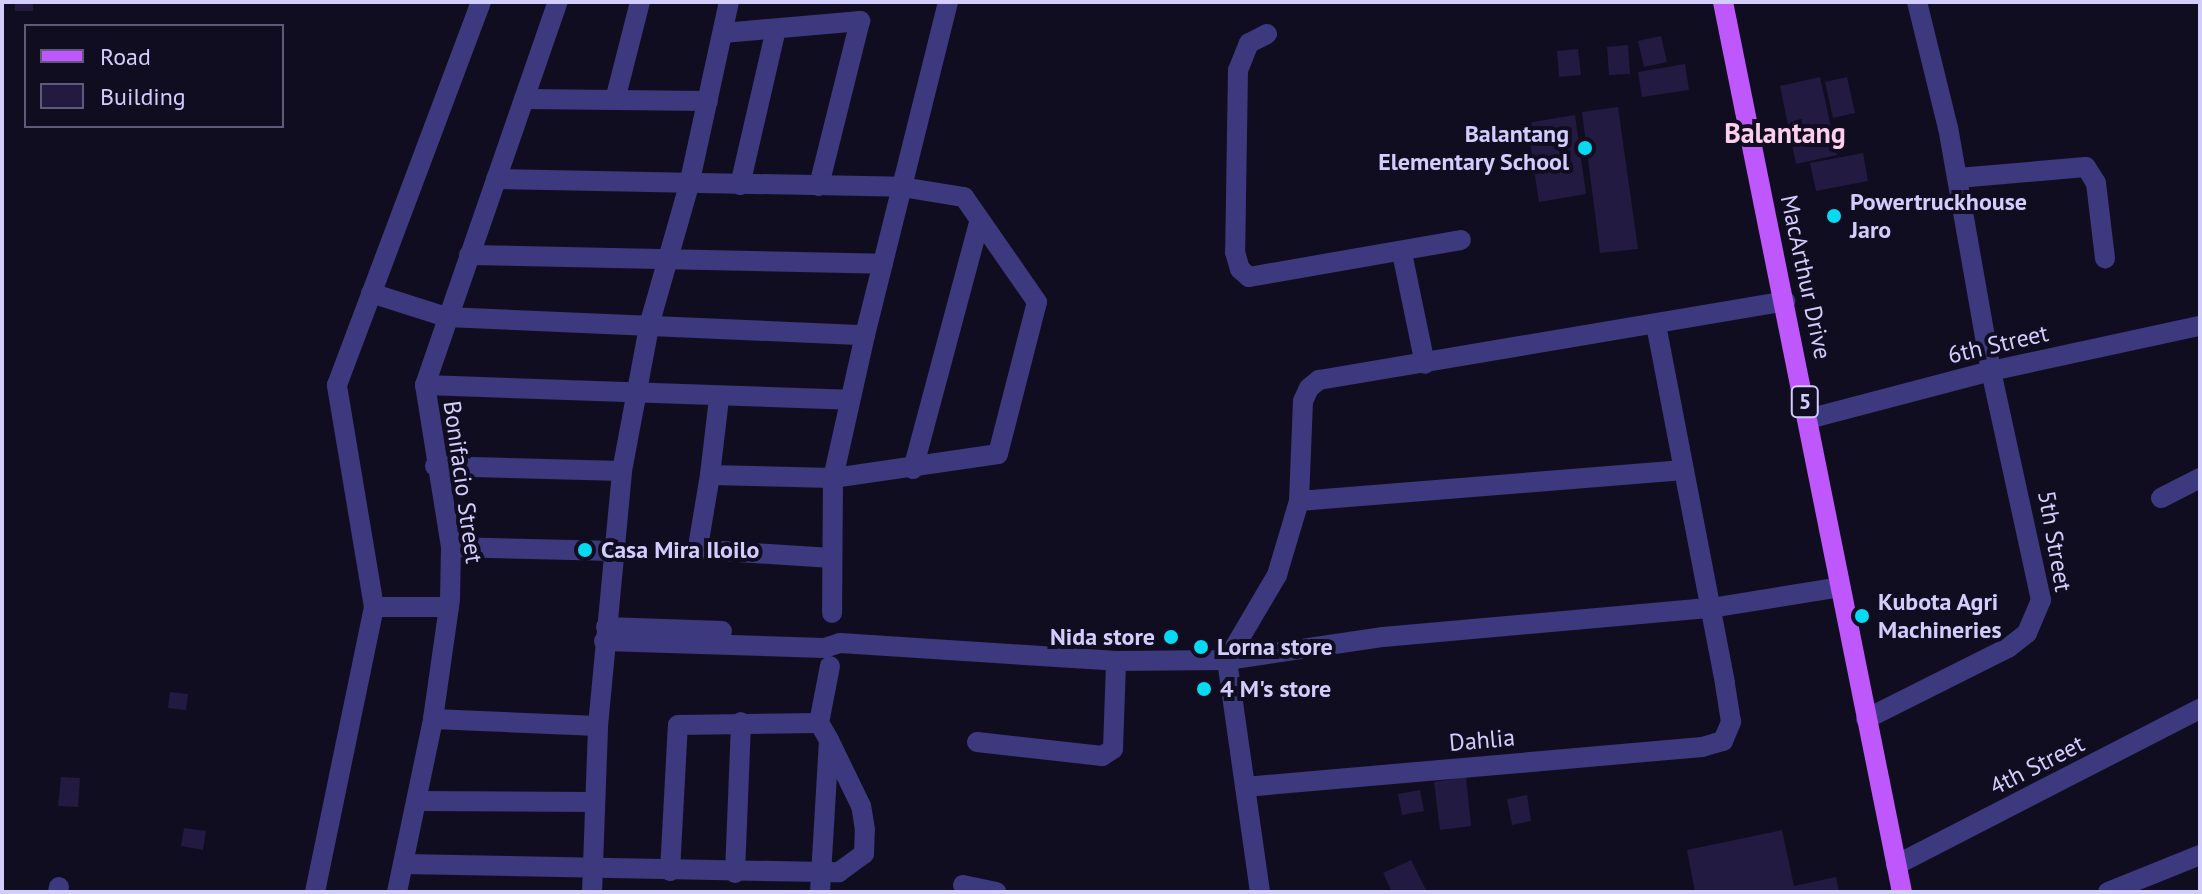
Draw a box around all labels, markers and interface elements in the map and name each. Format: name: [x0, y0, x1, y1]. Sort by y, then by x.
legend: [24, 24, 284, 128]
text: Road: [100, 41, 151, 72]
text: Building: [100, 81, 186, 112]
district label: Balantang: [1724, 116, 1846, 150]
place label: Balantang Elementary School: [1377, 120, 1569, 176]
marker: Balantang Elementary School: [1576, 139, 1594, 157]
place label: Powertruckhouse Jaro: [1850, 188, 2027, 244]
street label: MacArthur Drive: [1775, 192, 1837, 362]
marker: Powertruckhouse Jaro: [1825, 207, 1843, 225]
street label: 6th Street: [1945, 318, 2051, 370]
road number: 5: [1789, 384, 1821, 420]
street label: Bonifacio Street: [437, 399, 489, 565]
street label: 5th Street: [2032, 488, 2078, 594]
place label: Casa Mira Iloilo: [601, 536, 759, 564]
marker: Casa Mira Iloilo: [576, 541, 594, 559]
place label: Kubota Agri Machineries: [1878, 588, 2002, 644]
marker: Kubota Agri Machineries: [1853, 607, 1871, 625]
place label: Nida store: [1050, 623, 1155, 651]
marker: Nida store: [1162, 628, 1180, 646]
place label: Lorna store: [1217, 633, 1333, 661]
marker: Lorna store: [1192, 638, 1210, 656]
place label: 4 M's store: [1220, 675, 1331, 703]
marker: 4 M's store: [1195, 680, 1213, 698]
street label: Dahlia: [1448, 723, 1516, 757]
street label: 4th Street: [1985, 729, 2089, 801]

